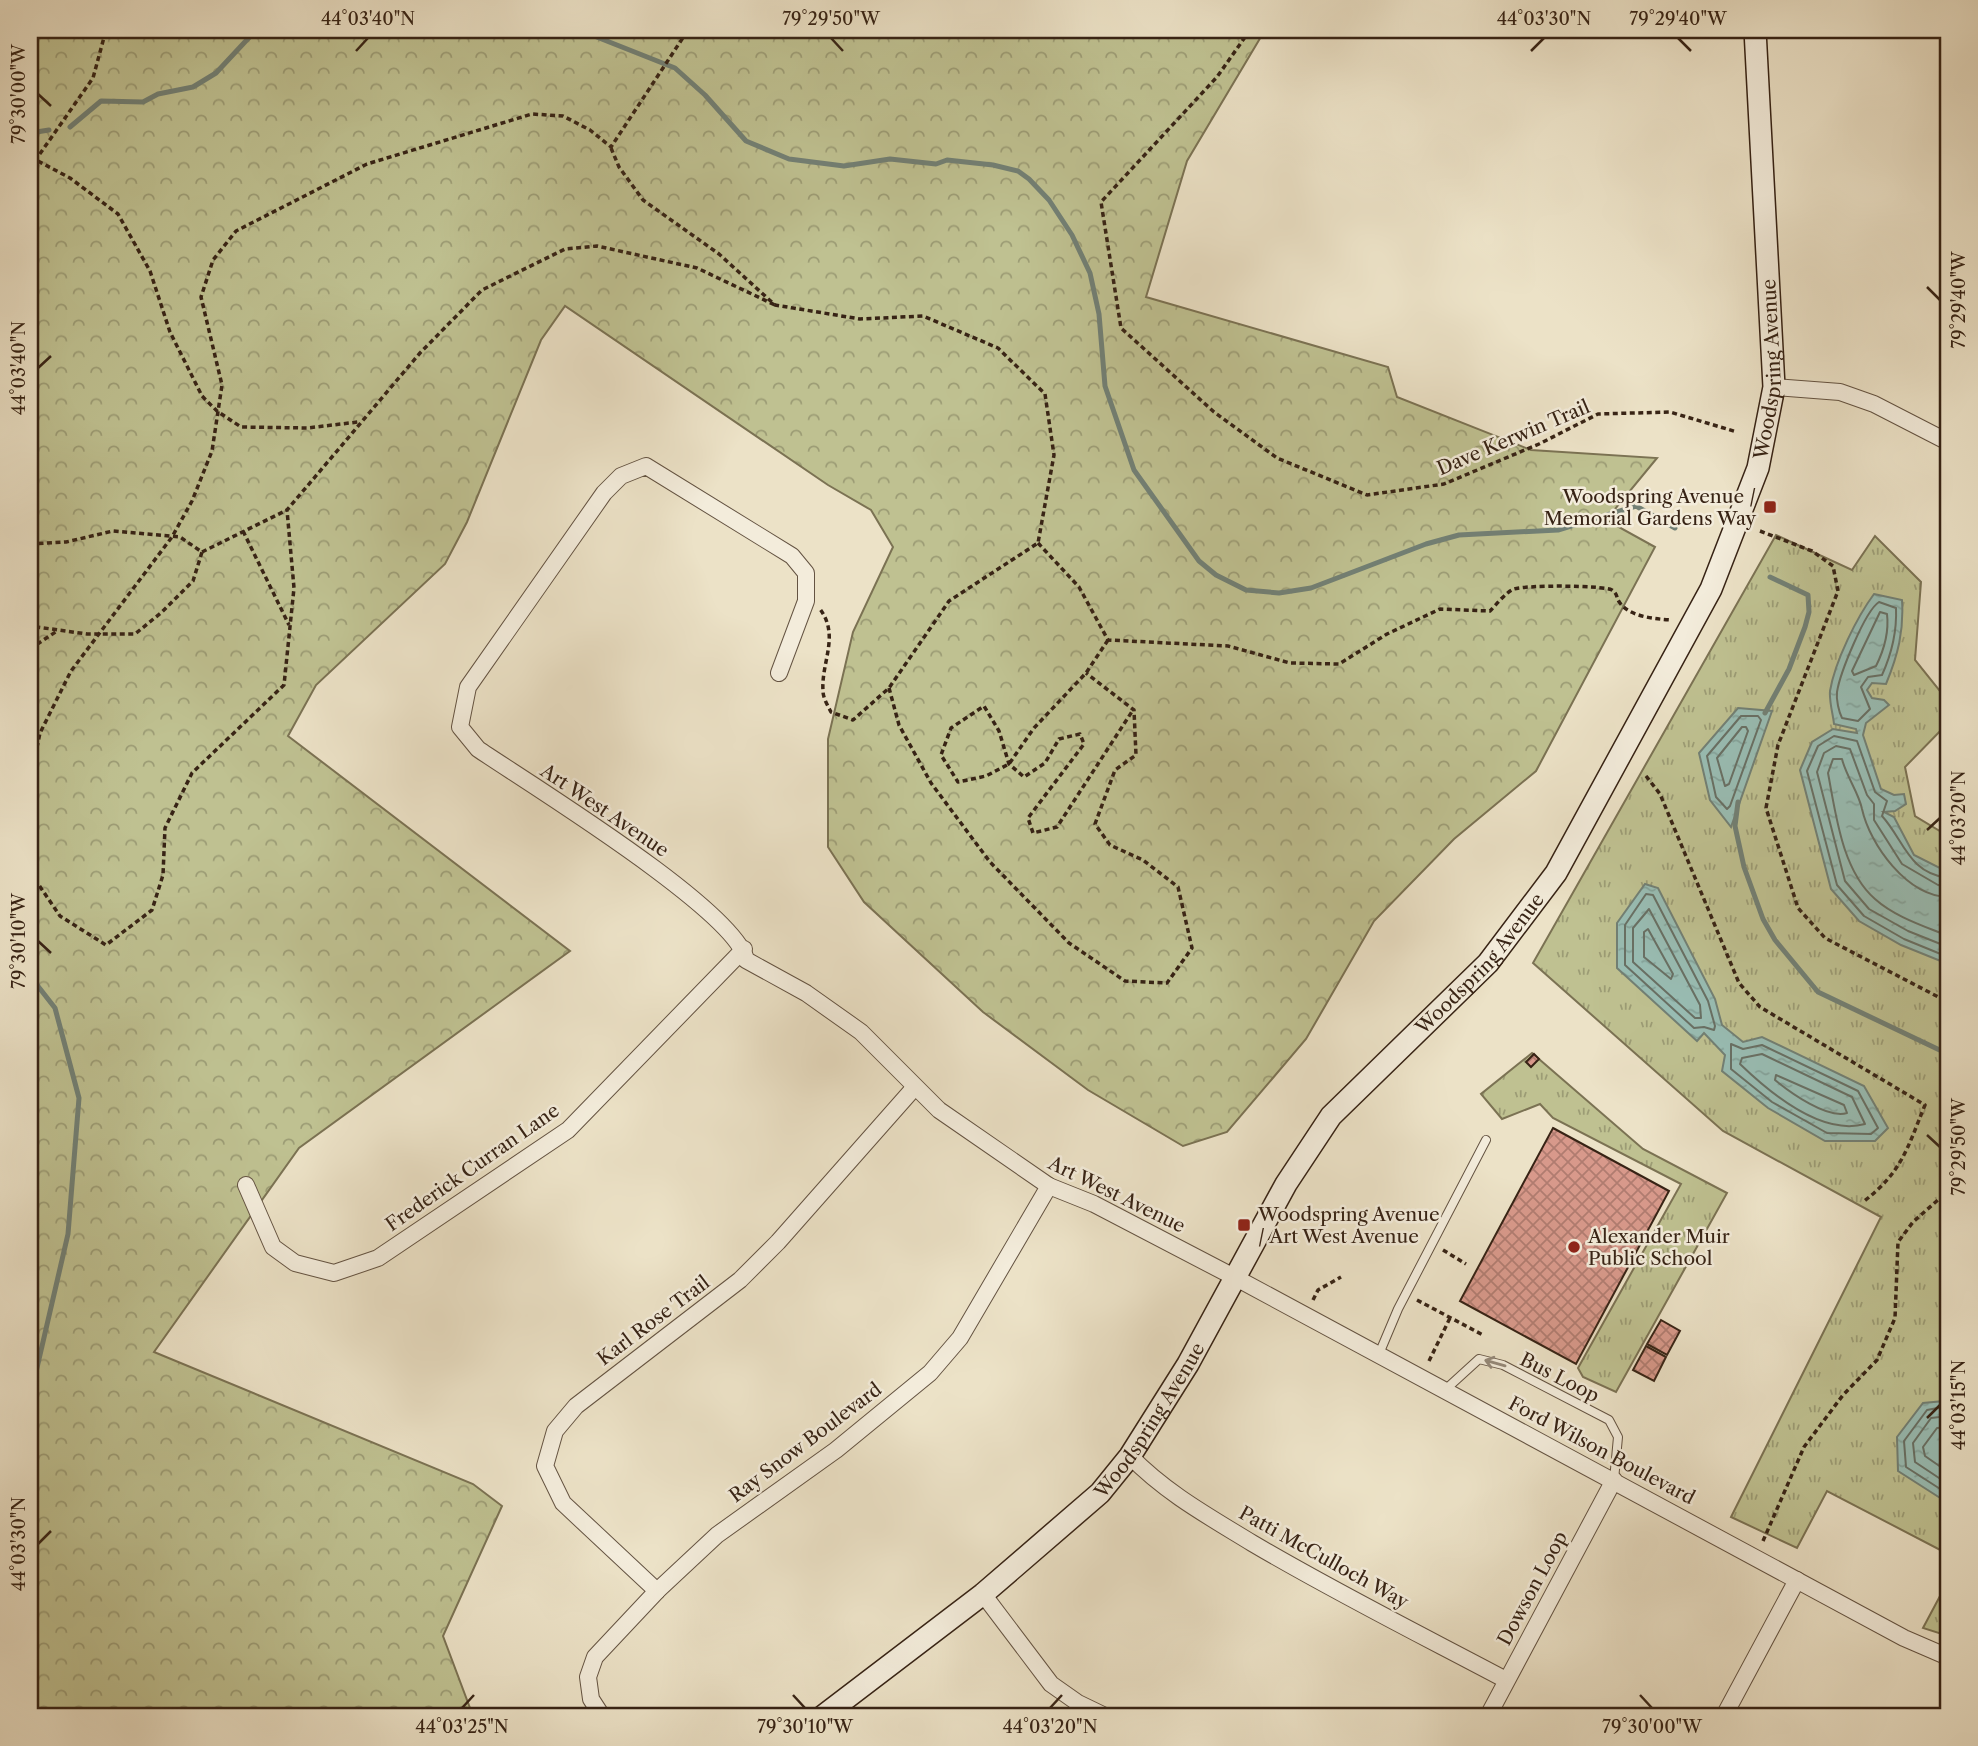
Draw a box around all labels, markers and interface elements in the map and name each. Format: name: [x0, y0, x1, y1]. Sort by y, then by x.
text: 44°03'40"N: [321, 8, 415, 30]
text: 79°29'50"W: [782, 8, 881, 30]
text: 44°03'30"N: [1497, 8, 1591, 30]
text: 79°29'40"W: [1629, 8, 1728, 30]
text: 79°30'00"W: [8, 43, 30, 144]
text: 79°29'40"W: [1948, 250, 1970, 349]
street label: Woodspring Avenue: [1749, 278, 1786, 462]
text: 44°03'40"N: [8, 321, 30, 415]
street label: Dave Kerwin Trail: [1433, 395, 1593, 480]
place label: Woodspring Avenue / Memorial Gardens Way: [1544, 485, 1756, 530]
marker: Woodspring Avenue / Memorial Gardens Way: [1762, 499, 1778, 515]
street label: Art West Avenue: [535, 758, 673, 862]
text: 44°03'20"N: [1948, 770, 1970, 866]
street label: Woodspring Avenue: [1410, 889, 1549, 1040]
text: 79°30'10"W: [8, 892, 30, 989]
text: 79°29'50"W: [1948, 1097, 1970, 1196]
street label: Frederick Curran Lane: [381, 1099, 563, 1236]
street label: Art West Avenue: [1044, 1151, 1189, 1238]
place label: Woodspring Avenue / Art West Avenue: [1257, 1203, 1440, 1248]
marker: Woodspring Avenue / Art West Avenue: [1236, 1217, 1252, 1233]
place label: Alexander Muir Public School: [1587, 1225, 1730, 1270]
marker: Alexander Muir Public School: [1566, 1239, 1582, 1255]
street label: Karl Rose Trail: [593, 1270, 714, 1370]
street label: Woodspring Avenue: [1089, 1339, 1209, 1503]
street label: Bus Loop: [1516, 1348, 1603, 1407]
one-way arrow: [1484, 1356, 1506, 1369]
text: 44°03'15"N: [1948, 1360, 1970, 1450]
street label: Ray Snow Boulevard: [725, 1377, 886, 1507]
street label: Ford Wilson Boulevard: [1505, 1392, 1699, 1510]
text: 44°03'30"N: [8, 1497, 30, 1591]
street label: Patti McCulloch Way: [1235, 1501, 1413, 1614]
street label: Dowson Loop: [1493, 1527, 1572, 1649]
text: 44°03'25"N: [415, 1716, 509, 1738]
text: 79°30'10"W: [757, 1716, 854, 1738]
text: 44°03'20"N: [1002, 1716, 1098, 1738]
text: 79°30'00"W: [1602, 1716, 1703, 1738]

